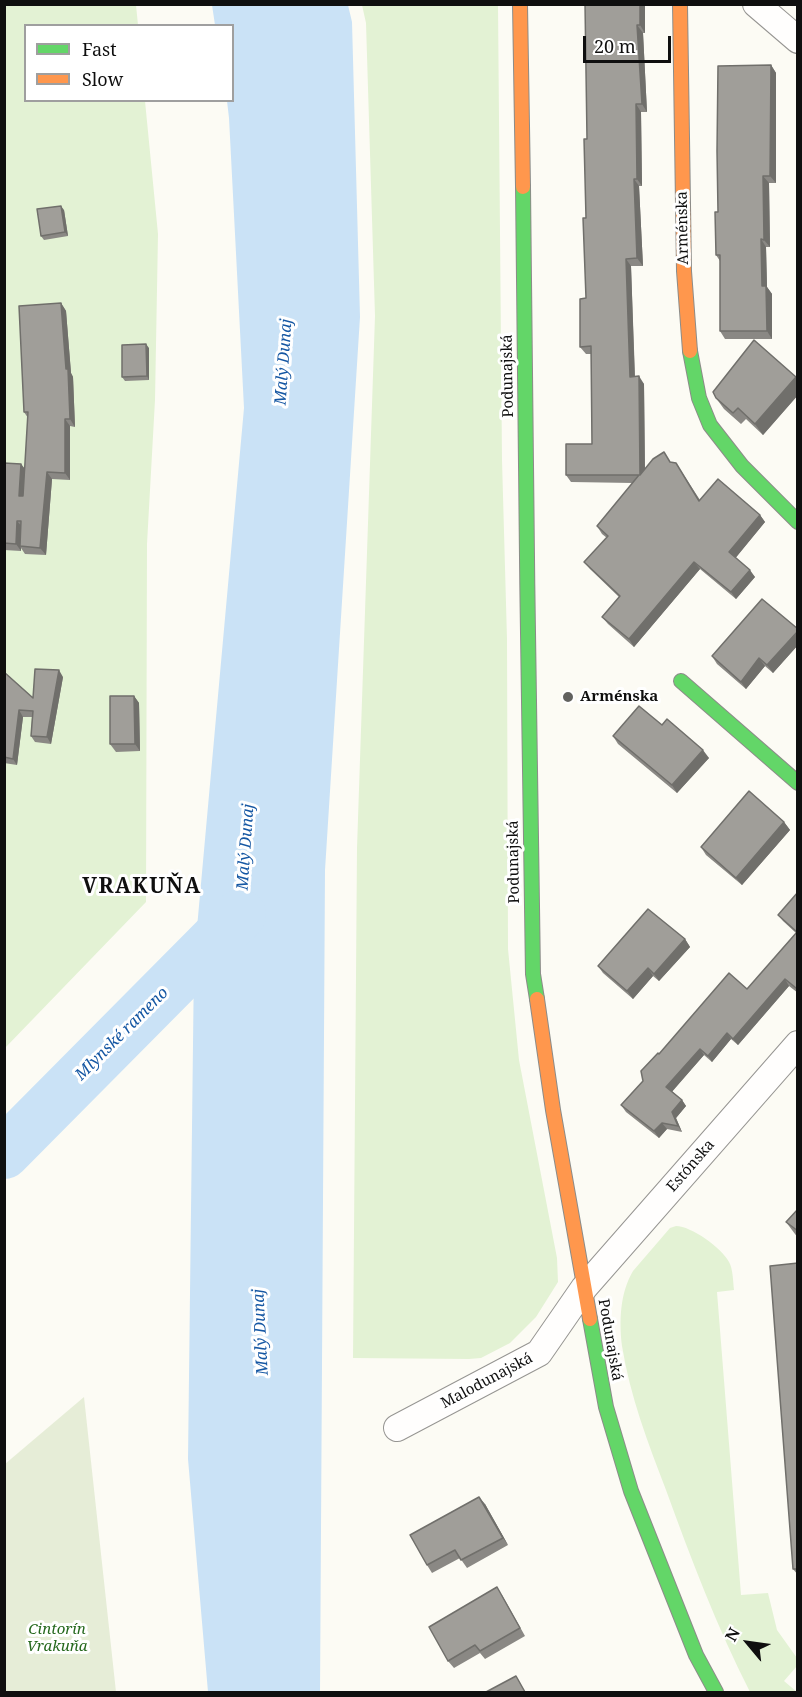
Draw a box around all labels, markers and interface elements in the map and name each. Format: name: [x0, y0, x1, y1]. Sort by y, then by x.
legend: [24, 24, 234, 102]
scale bar: [586, 24, 674, 62]
text: 20 m: [594, 34, 636, 58]
text: Fast: [82, 37, 117, 61]
text: Slow: [82, 67, 123, 91]
street label: Arménska: [673, 191, 693, 265]
water label: Malý Dunaj: [271, 318, 297, 406]
street label: Podunajská: [498, 334, 518, 418]
place label: Arménska: [580, 688, 658, 706]
marker: Arménska: [561, 690, 575, 704]
water label: Malý Dunaj: [233, 803, 259, 891]
street label: Podunajská: [504, 820, 524, 904]
district label: VRAKUŇA: [82, 874, 202, 900]
water label: Mlynské rameno: [72, 984, 172, 1084]
street label: Estónska: [663, 1136, 719, 1196]
water label: Malý Dunaj: [249, 1288, 273, 1376]
street label: Podunajská: [594, 1298, 626, 1382]
street label: Malodunajská: [438, 1349, 536, 1413]
north arrow: [718, 1613, 778, 1673]
park label: Cintorín Vrakuňa: [27, 1621, 87, 1656]
text: N: [720, 1623, 745, 1645]

